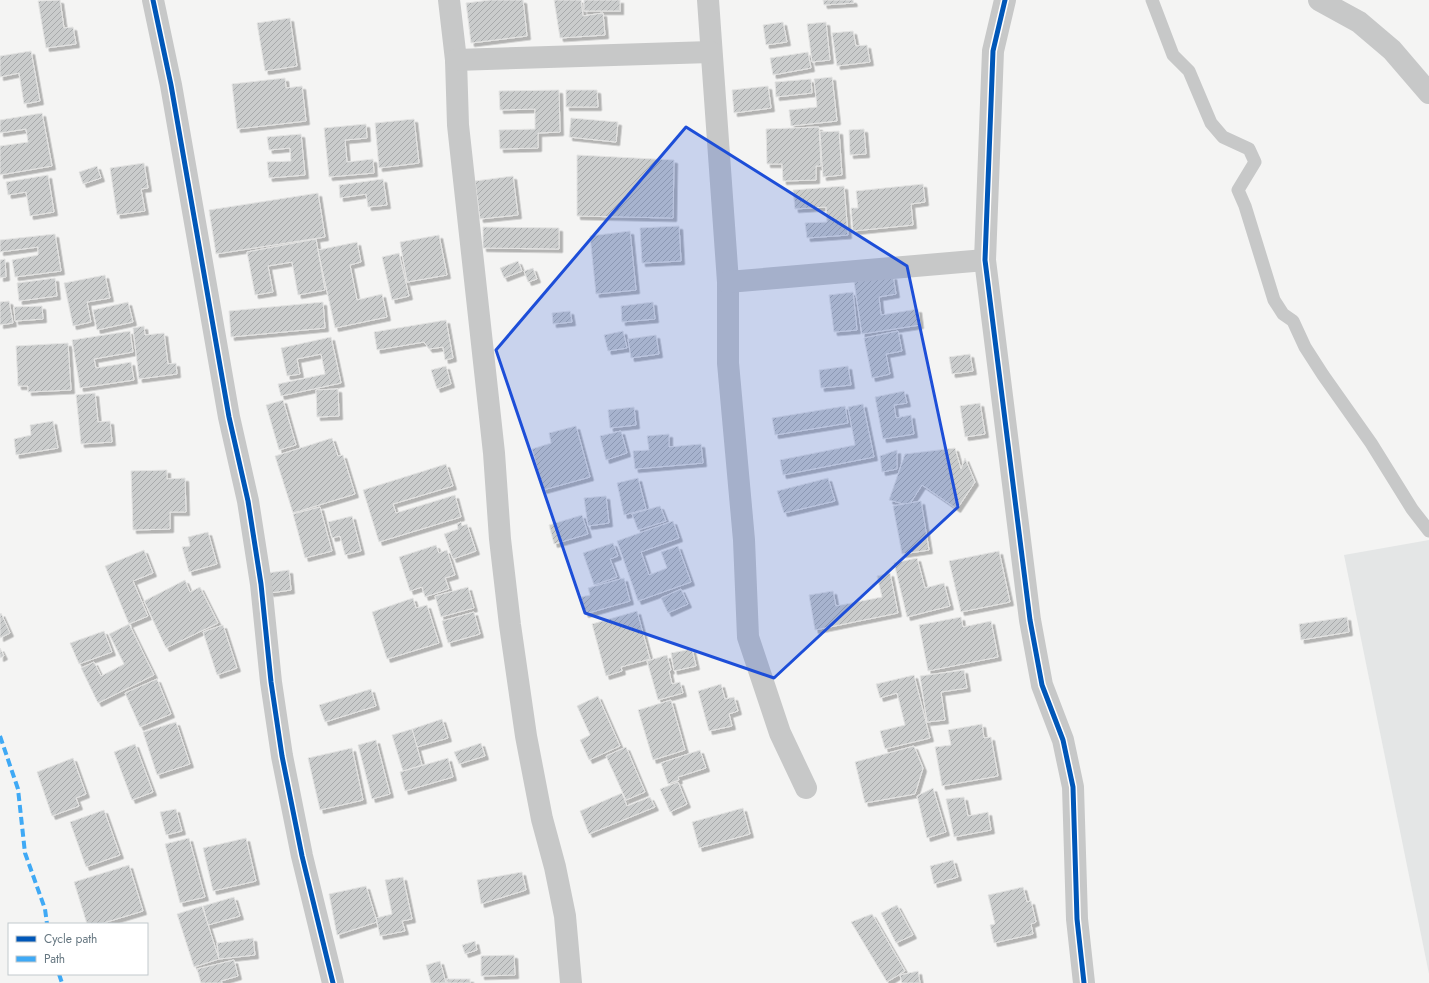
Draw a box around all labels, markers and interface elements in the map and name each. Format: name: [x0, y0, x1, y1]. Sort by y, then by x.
legend: [8, 923, 148, 975]
text: Cycle path: [44, 930, 97, 948]
text: Path: [44, 950, 65, 968]

